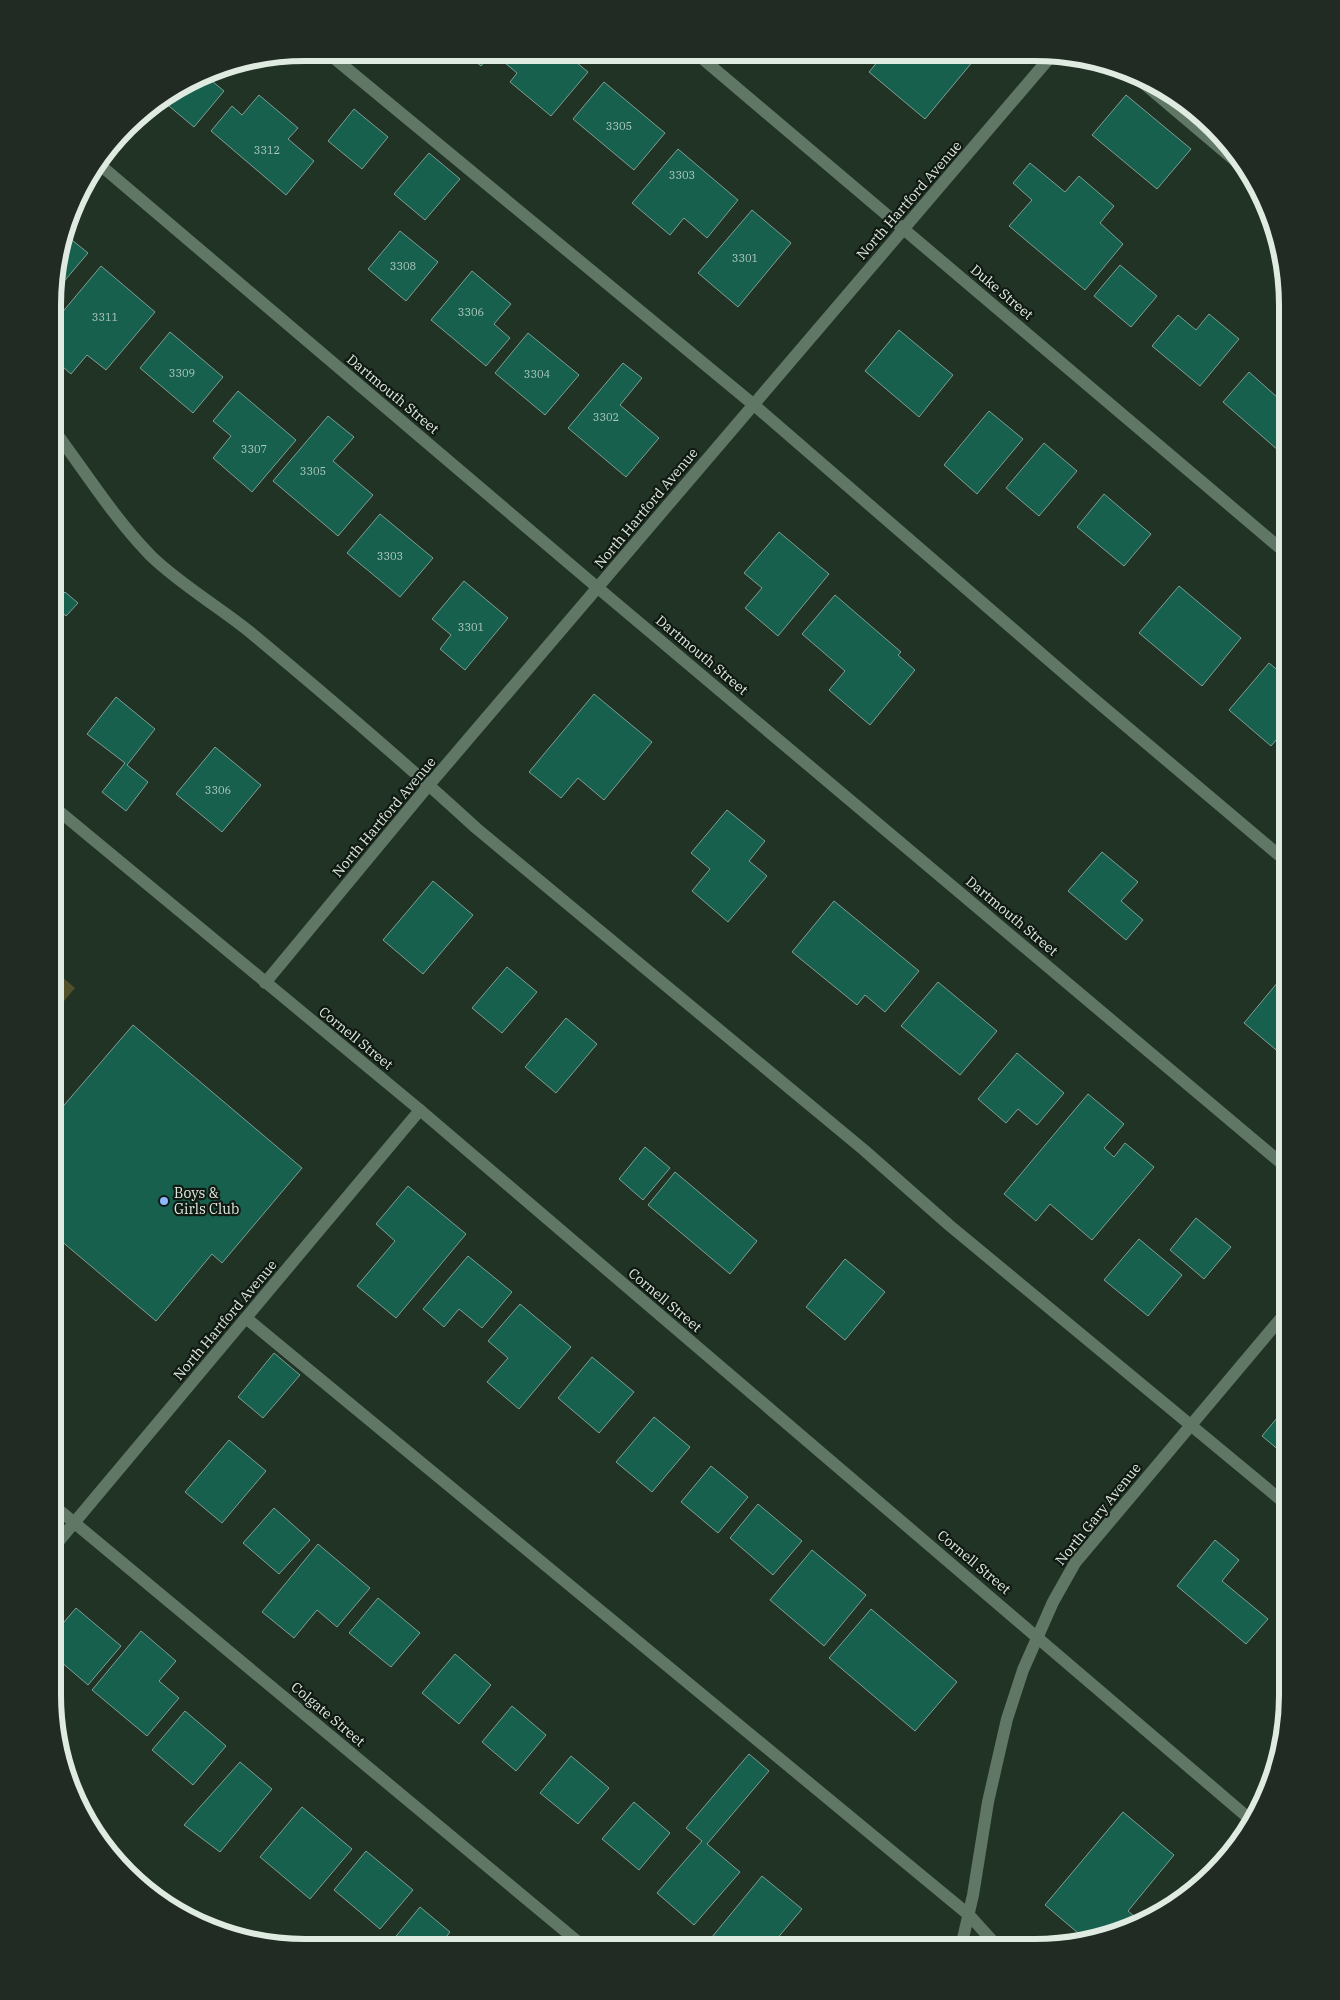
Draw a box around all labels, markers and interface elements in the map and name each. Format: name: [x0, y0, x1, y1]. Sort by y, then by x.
house number: 3305: [606, 119, 632, 133]
street label: North Hartford Avenue: [852, 137, 966, 263]
house number: 3312: [254, 143, 280, 157]
house number: 3303: [669, 168, 695, 182]
house number: 3301: [732, 251, 758, 265]
house number: 3308: [390, 259, 416, 273]
street label: Duke Street: [967, 260, 1037, 324]
house number: 3306: [458, 305, 484, 319]
house number: 3311: [92, 310, 118, 324]
street label: Dartmouth Street: [343, 350, 443, 438]
house number: 3309: [169, 366, 195, 380]
house number: 3304: [524, 367, 551, 381]
house number: 3302: [593, 410, 619, 424]
house number: 3307: [241, 442, 267, 456]
street label: North Hartford Avenue: [590, 444, 702, 572]
house number: 3305: [300, 464, 326, 478]
house number: 3303: [377, 549, 403, 563]
street label: Dartmouth Street: [652, 611, 752, 699]
house number: 3301: [458, 620, 484, 634]
street label: North Hartford Avenue: [328, 753, 440, 881]
house number: 3306: [205, 783, 231, 797]
street label: Dartmouth Street: [962, 872, 1062, 960]
street label: Cornell Street: [315, 1003, 397, 1073]
place label: Boys & Girls Club: [174, 1184, 239, 1218]
marker: Boys & Girls Club: [158, 1195, 170, 1207]
street label: North Hartford Avenue: [169, 1256, 281, 1384]
street label: Cornell Street: [625, 1264, 705, 1336]
street label: North Gary Avenue: [1051, 1459, 1145, 1569]
street label: Cornell Street: [934, 1526, 1014, 1598]
street label: Colgate Street: [287, 1678, 369, 1750]

